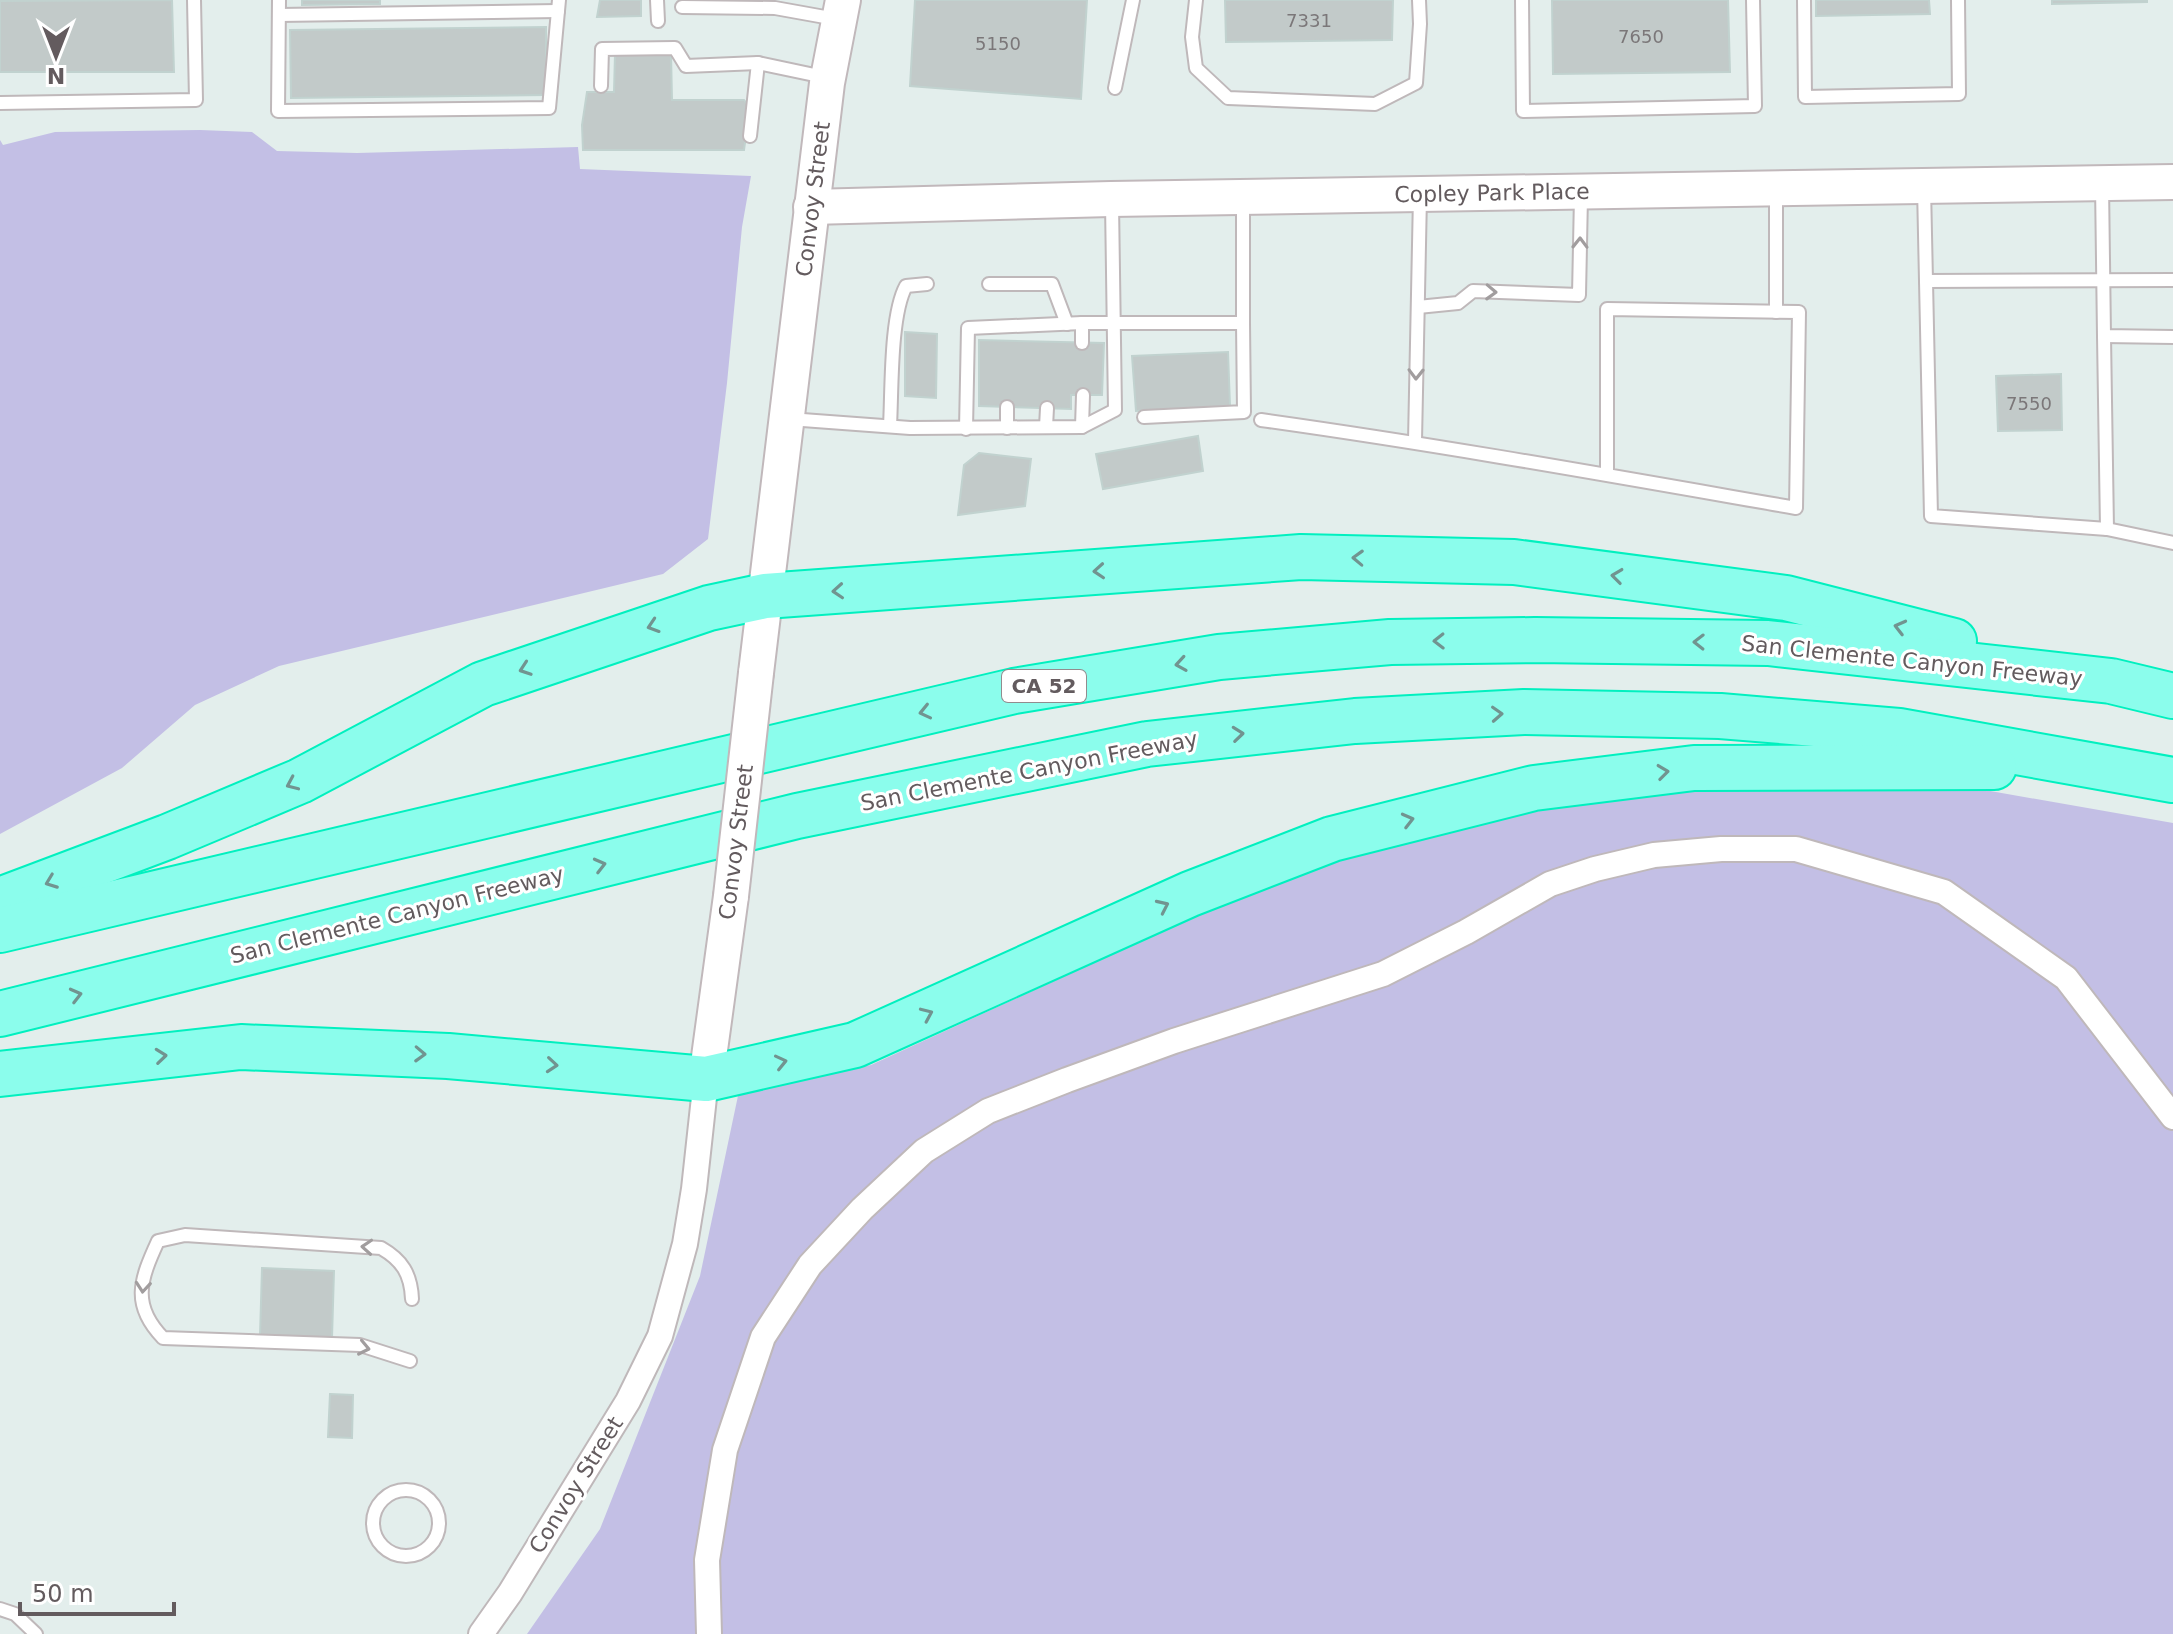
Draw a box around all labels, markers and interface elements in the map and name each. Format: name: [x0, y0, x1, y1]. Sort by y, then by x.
house number: 7331: [1286, 10, 1332, 31]
north arrow: [16, 16, 96, 96]
house number: 7650: [1618, 26, 1664, 47]
house number: 5150: [975, 33, 1021, 54]
text: N: [47, 63, 65, 88]
street label: Convoy Street: [791, 120, 835, 278]
street label: Copley Park Place: [1394, 179, 1590, 207]
one-way arrow: [1571, 236, 1588, 249]
one-way arrow: [1485, 283, 1498, 300]
one-way arrow: [1408, 368, 1425, 381]
house number: 7550: [2006, 393, 2052, 414]
one-way arrow: [1351, 550, 1364, 567]
one-way arrow: [1092, 562, 1105, 579]
one-way arrow: [1610, 568, 1624, 585]
one-way arrow: [831, 582, 844, 599]
one-way arrow: [647, 616, 661, 632]
one-way arrow: [1894, 620, 1908, 637]
street label: San Clemente Canyon Freeway: [1740, 631, 2084, 691]
one-way arrow: [1432, 633, 1445, 650]
one-way arrow: [1692, 633, 1705, 651]
one-way arrow: [1174, 654, 1187, 671]
one-way arrow: [518, 660, 532, 676]
road number: CA 52: [1002, 670, 1086, 702]
one-way arrow: [919, 702, 933, 719]
one-way arrow: [1491, 705, 1504, 722]
street label: San Clemente Canyon Freeway: [858, 726, 1200, 816]
one-way arrow: [1232, 726, 1245, 743]
street label: Convoy Street: [714, 763, 758, 921]
one-way arrow: [1656, 764, 1670, 781]
one-way arrow: [286, 774, 300, 790]
one-way arrow: [1401, 812, 1415, 829]
one-way arrow: [592, 857, 606, 874]
street label: San Clemente Canyon Freeway: [228, 861, 566, 969]
one-way arrow: [45, 872, 59, 889]
one-way arrow: [1155, 900, 1170, 916]
one-way arrow: [68, 987, 82, 1004]
one-way arrow: [919, 1008, 933, 1024]
one-way arrow: [414, 1046, 427, 1063]
one-way arrow: [155, 1047, 168, 1064]
one-way arrow: [773, 1054, 787, 1071]
one-way arrow: [546, 1056, 559, 1073]
one-way arrow: [360, 1239, 373, 1256]
one-way arrow: [135, 1281, 152, 1294]
one-way arrow: [357, 1339, 371, 1356]
street label: Convoy Street: [524, 1412, 628, 1558]
scale bar: [20, 1566, 174, 1616]
text: 50 m: [32, 1580, 94, 1608]

